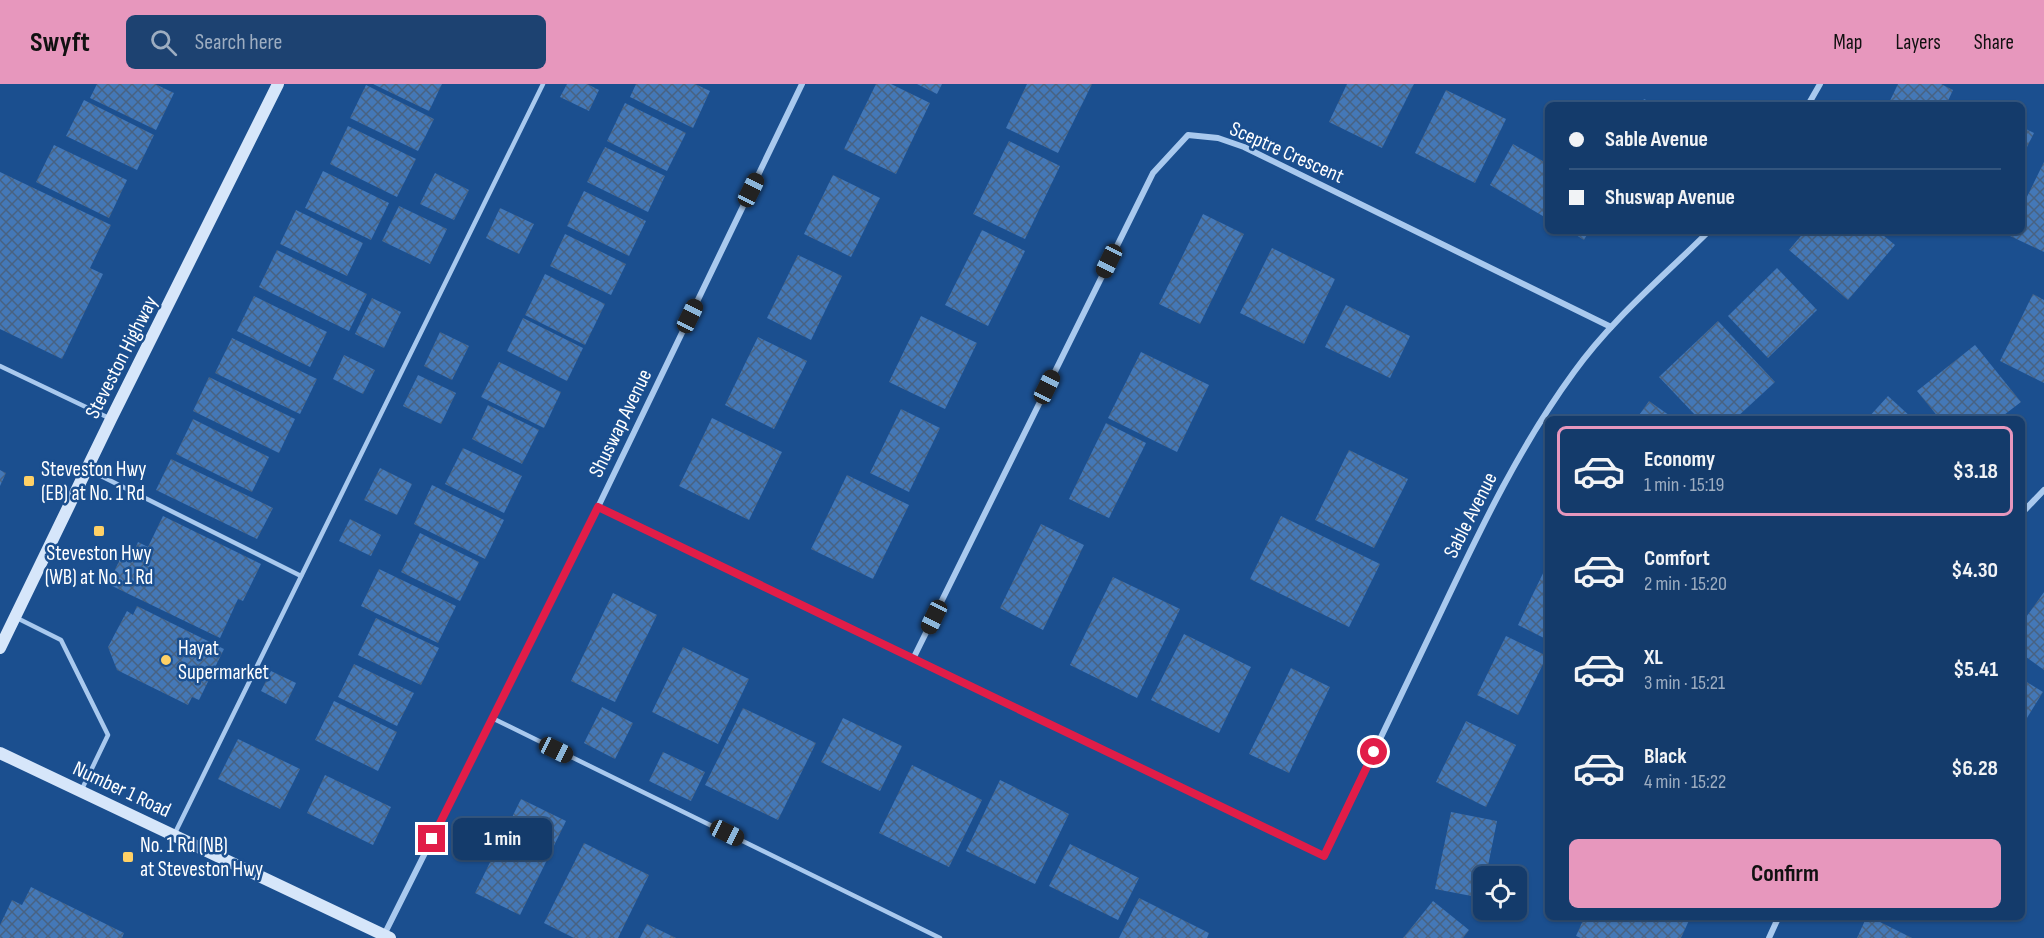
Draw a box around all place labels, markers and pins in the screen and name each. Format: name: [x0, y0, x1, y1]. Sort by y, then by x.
place label: Steveston Hwy (EB) at No. 1 Rd: [41, 457, 146, 506]
marker: Steveston Hwy (EB) at No. 1 Rd: [22, 474, 36, 488]
marker: Steveston Hwy (WB) at No. 1 Rd: [92, 524, 106, 538]
place label: Steveston Hwy (WB) at No. 1 Rd: [45, 541, 153, 590]
place label: Hayat Supermarket: [178, 636, 269, 685]
marker: Hayat Supermarket: [159, 653, 173, 667]
place label: No. 1 Rd (NB) at Steveston Hwy: [140, 833, 263, 882]
marker: No. 1 Rd (NB) at Steveston Hwy: [121, 850, 135, 864]

